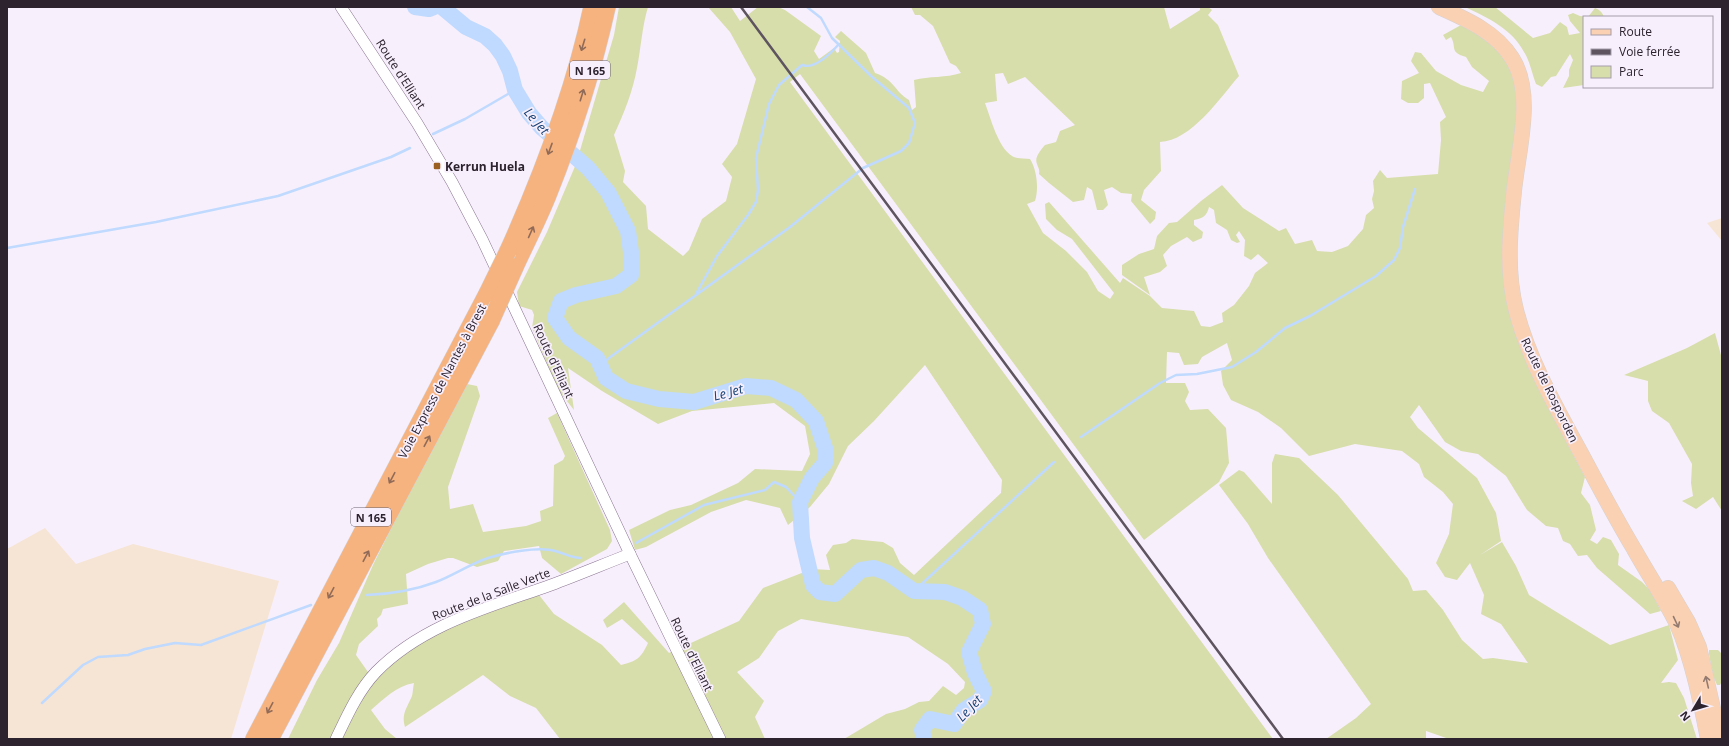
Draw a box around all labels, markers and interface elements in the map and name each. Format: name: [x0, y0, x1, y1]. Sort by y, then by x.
legend: [1583, 16, 1713, 88]
text: Route: [1619, 23, 1652, 40]
street label: Route d'Elliant: [372, 36, 430, 112]
one-way arrow: [579, 38, 586, 51]
text: Voie ferrée: [1619, 43, 1681, 60]
road number: N 165: [570, 61, 610, 79]
text: Parc: [1619, 63, 1644, 80]
one-way arrow: [579, 89, 586, 102]
water label: Le Jet: [520, 104, 554, 139]
one-way arrow: [546, 143, 553, 156]
place label: Kerrun Huela: [445, 158, 525, 175]
marker: Kerrun Huela: [432, 161, 442, 171]
one-way arrow: [528, 226, 535, 238]
street label: Voie Express de Nantes à Brest: [394, 301, 490, 461]
street label: Route d'Elliant: [529, 321, 579, 401]
street label: Route de Rosporden: [1517, 335, 1583, 445]
water label: Le Jet: [711, 379, 746, 405]
one-way arrow: [424, 435, 432, 447]
one-way arrow: [387, 472, 395, 484]
road number: N 165: [351, 508, 391, 526]
one-way arrow: [363, 550, 371, 562]
street label: Route de la Salle Verte: [430, 564, 553, 624]
one-way arrow: [327, 587, 334, 599]
street label: Route d'Elliant: [667, 614, 717, 694]
one-way arrow: [1673, 616, 1680, 628]
one-way arrow: [1703, 676, 1711, 689]
water label: Le Jet: [952, 690, 986, 725]
north arrow: [1673, 690, 1713, 730]
one-way arrow: [266, 702, 274, 714]
text: N: [1676, 708, 1693, 725]

